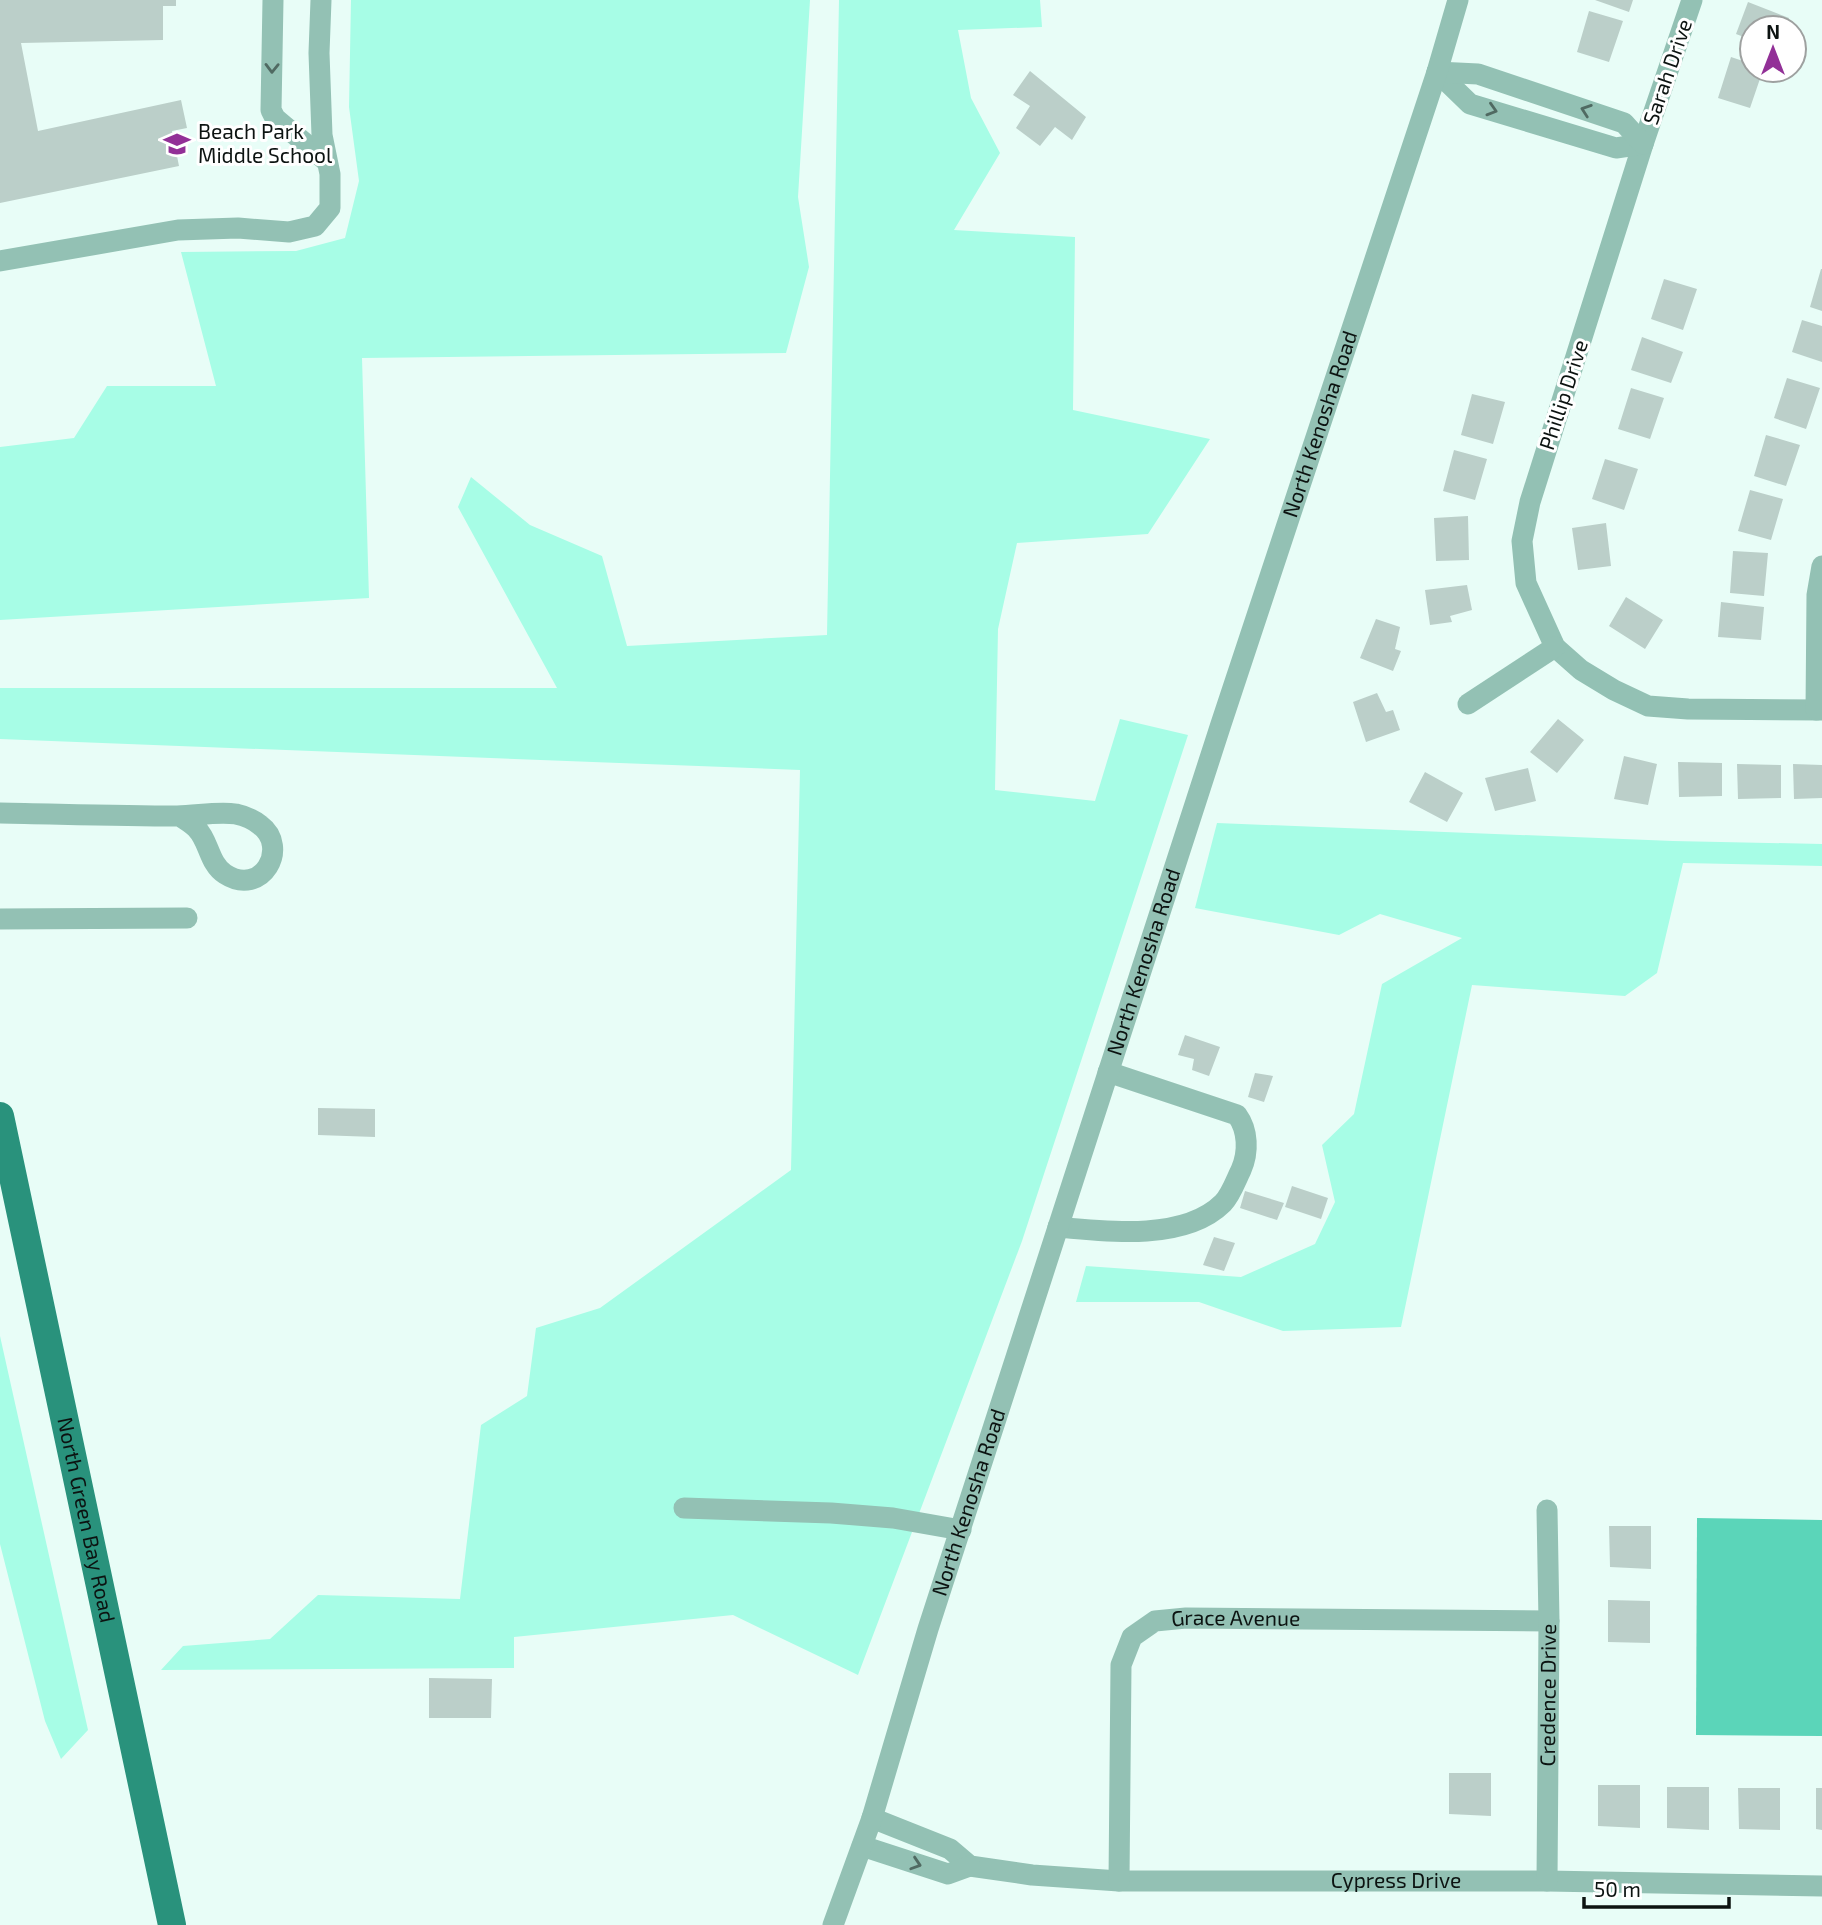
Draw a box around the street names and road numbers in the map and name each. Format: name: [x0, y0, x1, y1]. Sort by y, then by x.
street label: Sarah Drive: [1637, 15, 1696, 128]
street label: North Kenosha Road: [1276, 327, 1361, 520]
street label: Phillip Drive: [1533, 336, 1592, 453]
street label: North Kenosha Road: [1101, 865, 1184, 1058]
street label: North Kenosha Road: [926, 1405, 1009, 1599]
street label: North Green Bay Road: [53, 1415, 121, 1625]
street label: Grace Avenue: [1170, 1604, 1300, 1630]
street label: Credence Drive: [1534, 1623, 1560, 1767]
street label: Cypress Drive: [1331, 1867, 1461, 1892]

